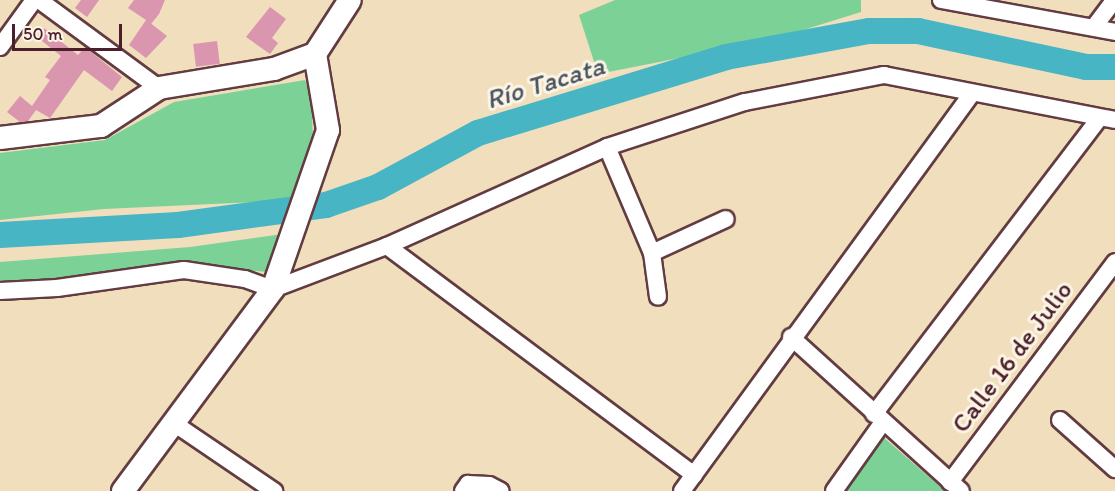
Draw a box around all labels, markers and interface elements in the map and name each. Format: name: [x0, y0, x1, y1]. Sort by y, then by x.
scale bar: [15, 12, 124, 50]
text: 50 m: [23, 23, 63, 45]
water label: Río Tacata: [483, 49, 607, 115]
street label: Calle 16 de Julio: [945, 275, 1079, 439]

